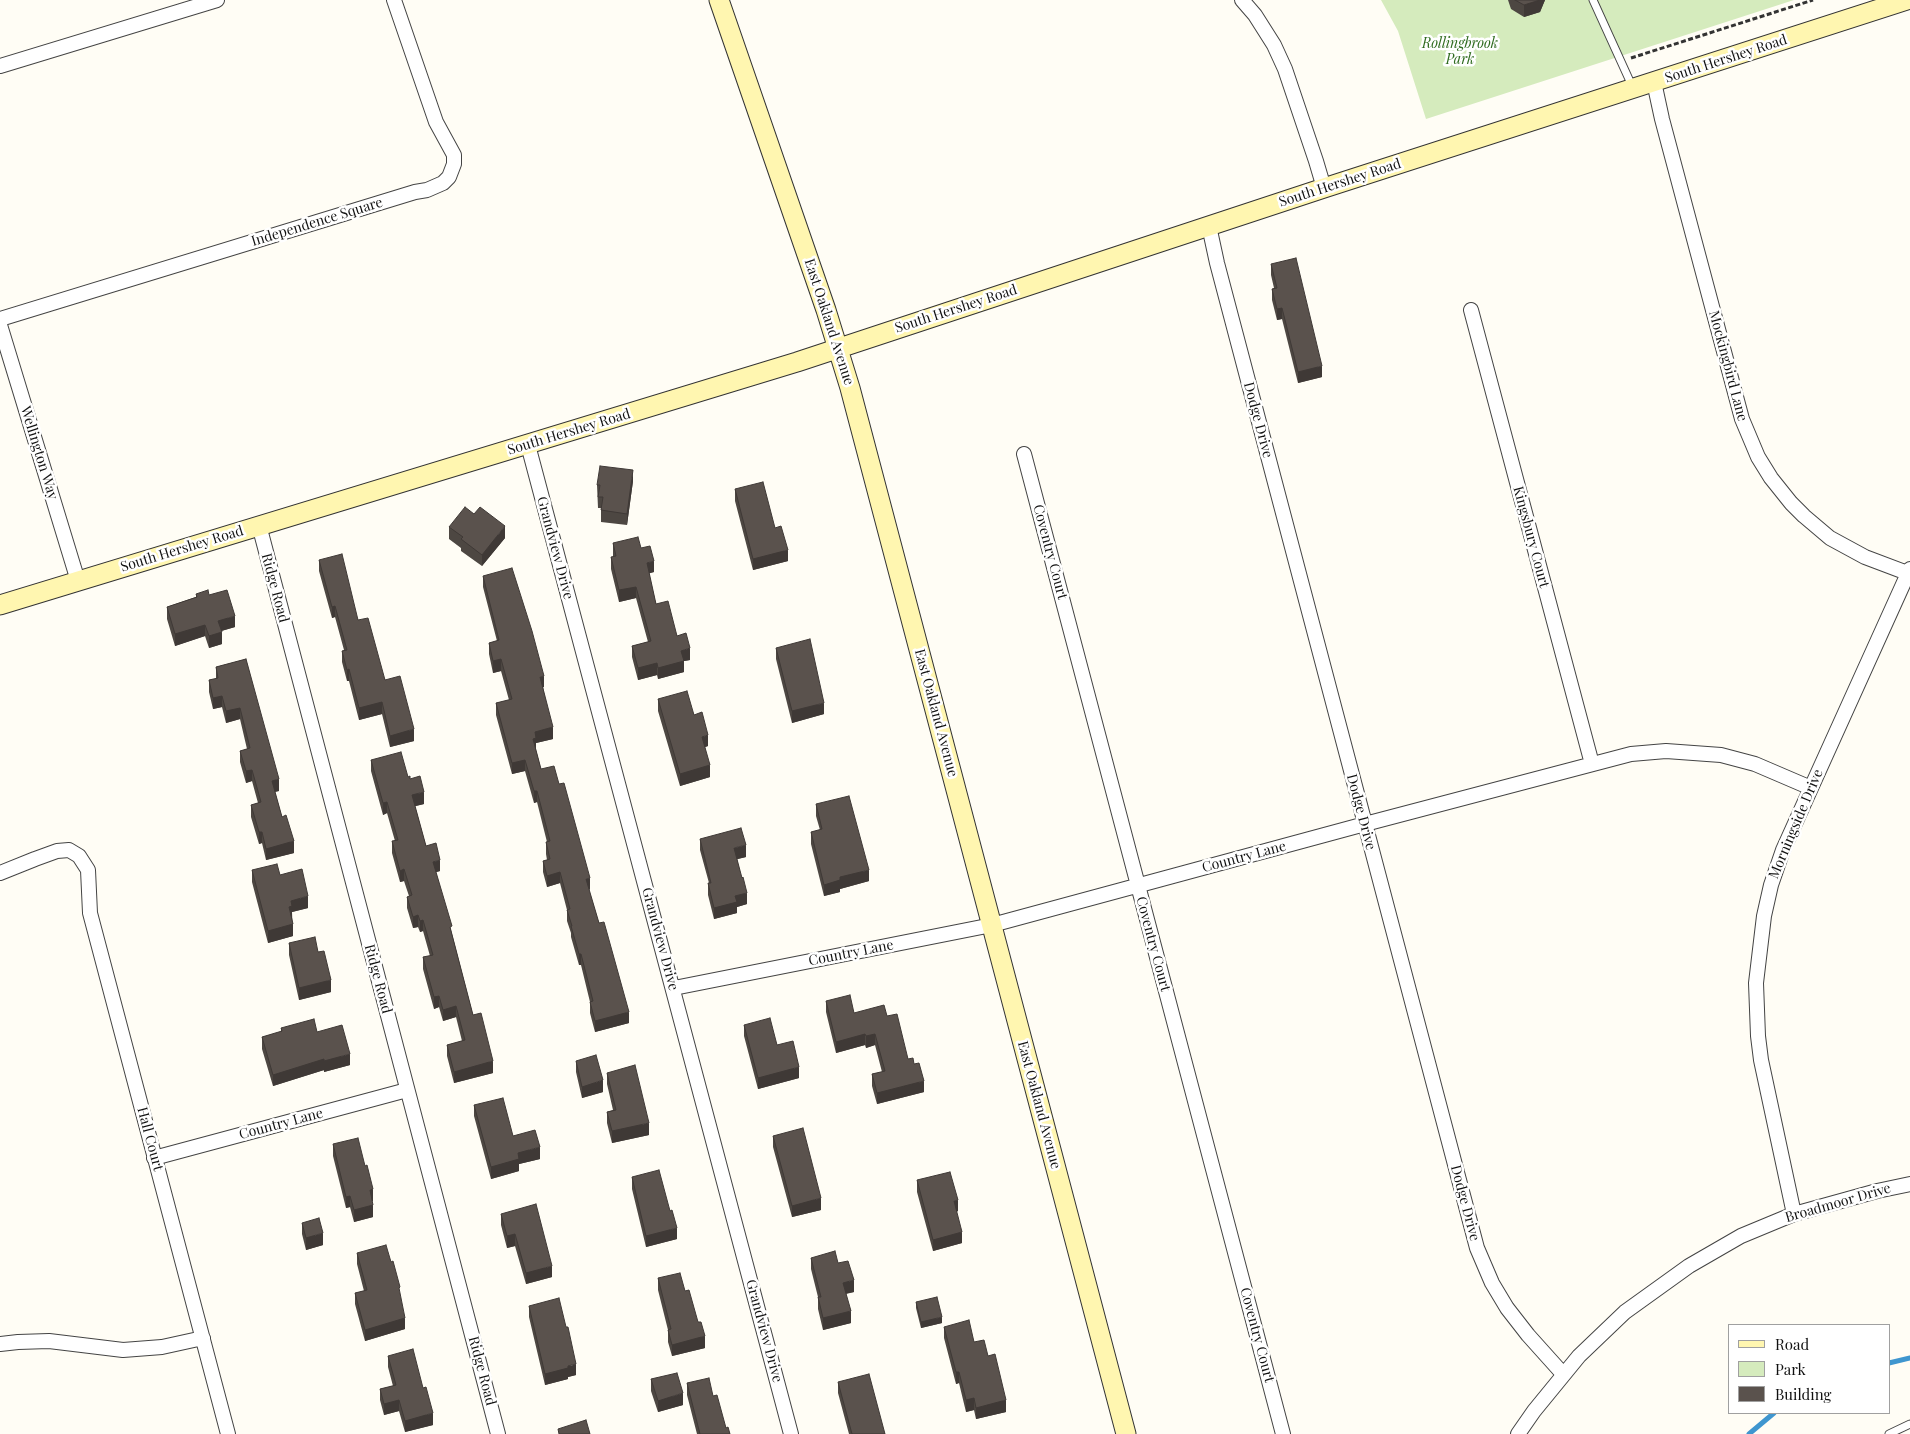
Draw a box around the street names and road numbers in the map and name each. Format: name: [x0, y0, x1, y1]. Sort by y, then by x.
street label: South Hershey Road: [1663, 31, 1789, 87]
street label: South Hershey Road: [1277, 155, 1403, 211]
street label: Independence Square: [249, 194, 385, 250]
street label: East Oakland Avenue: [801, 257, 857, 387]
street label: South Hershey Road: [893, 281, 1019, 337]
street label: Mockingbird Lane: [1705, 309, 1751, 423]
street label: Dodge Drive: [1240, 380, 1276, 460]
street label: Wellington Way: [17, 404, 61, 502]
street label: South Hershey Road: [506, 405, 632, 459]
street label: Kingsbury Court: [1509, 484, 1553, 590]
street label: Grandview Drive: [533, 495, 577, 601]
street label: Coventry Court: [1029, 503, 1071, 601]
street label: South Hershey Road: [119, 522, 245, 576]
street label: Ridge Road: [258, 552, 292, 624]
street label: East Oakland Avenue: [911, 647, 961, 779]
street label: Morningside Drive: [1765, 767, 1827, 881]
street label: Dodge Drive: [1343, 772, 1379, 852]
street label: Country Lane: [1200, 838, 1288, 876]
street label: Grandview Drive: [638, 886, 682, 992]
street label: Coventry Court: [1132, 895, 1174, 993]
street label: Country Lane: [807, 937, 895, 969]
street label: Ridge Road: [361, 943, 395, 1015]
street label: East Oakland Avenue: [1014, 1039, 1064, 1171]
street label: Hall Court: [133, 1105, 167, 1173]
street label: Country Lane: [237, 1105, 325, 1143]
street label: Dodge Drive: [1447, 1163, 1483, 1243]
street label: Broadmoor Drive: [1783, 1180, 1893, 1226]
street label: Grandview Drive: [742, 1278, 786, 1384]
street label: Coventry Court: [1236, 1286, 1278, 1384]
street label: Ridge Road: [465, 1335, 499, 1407]

